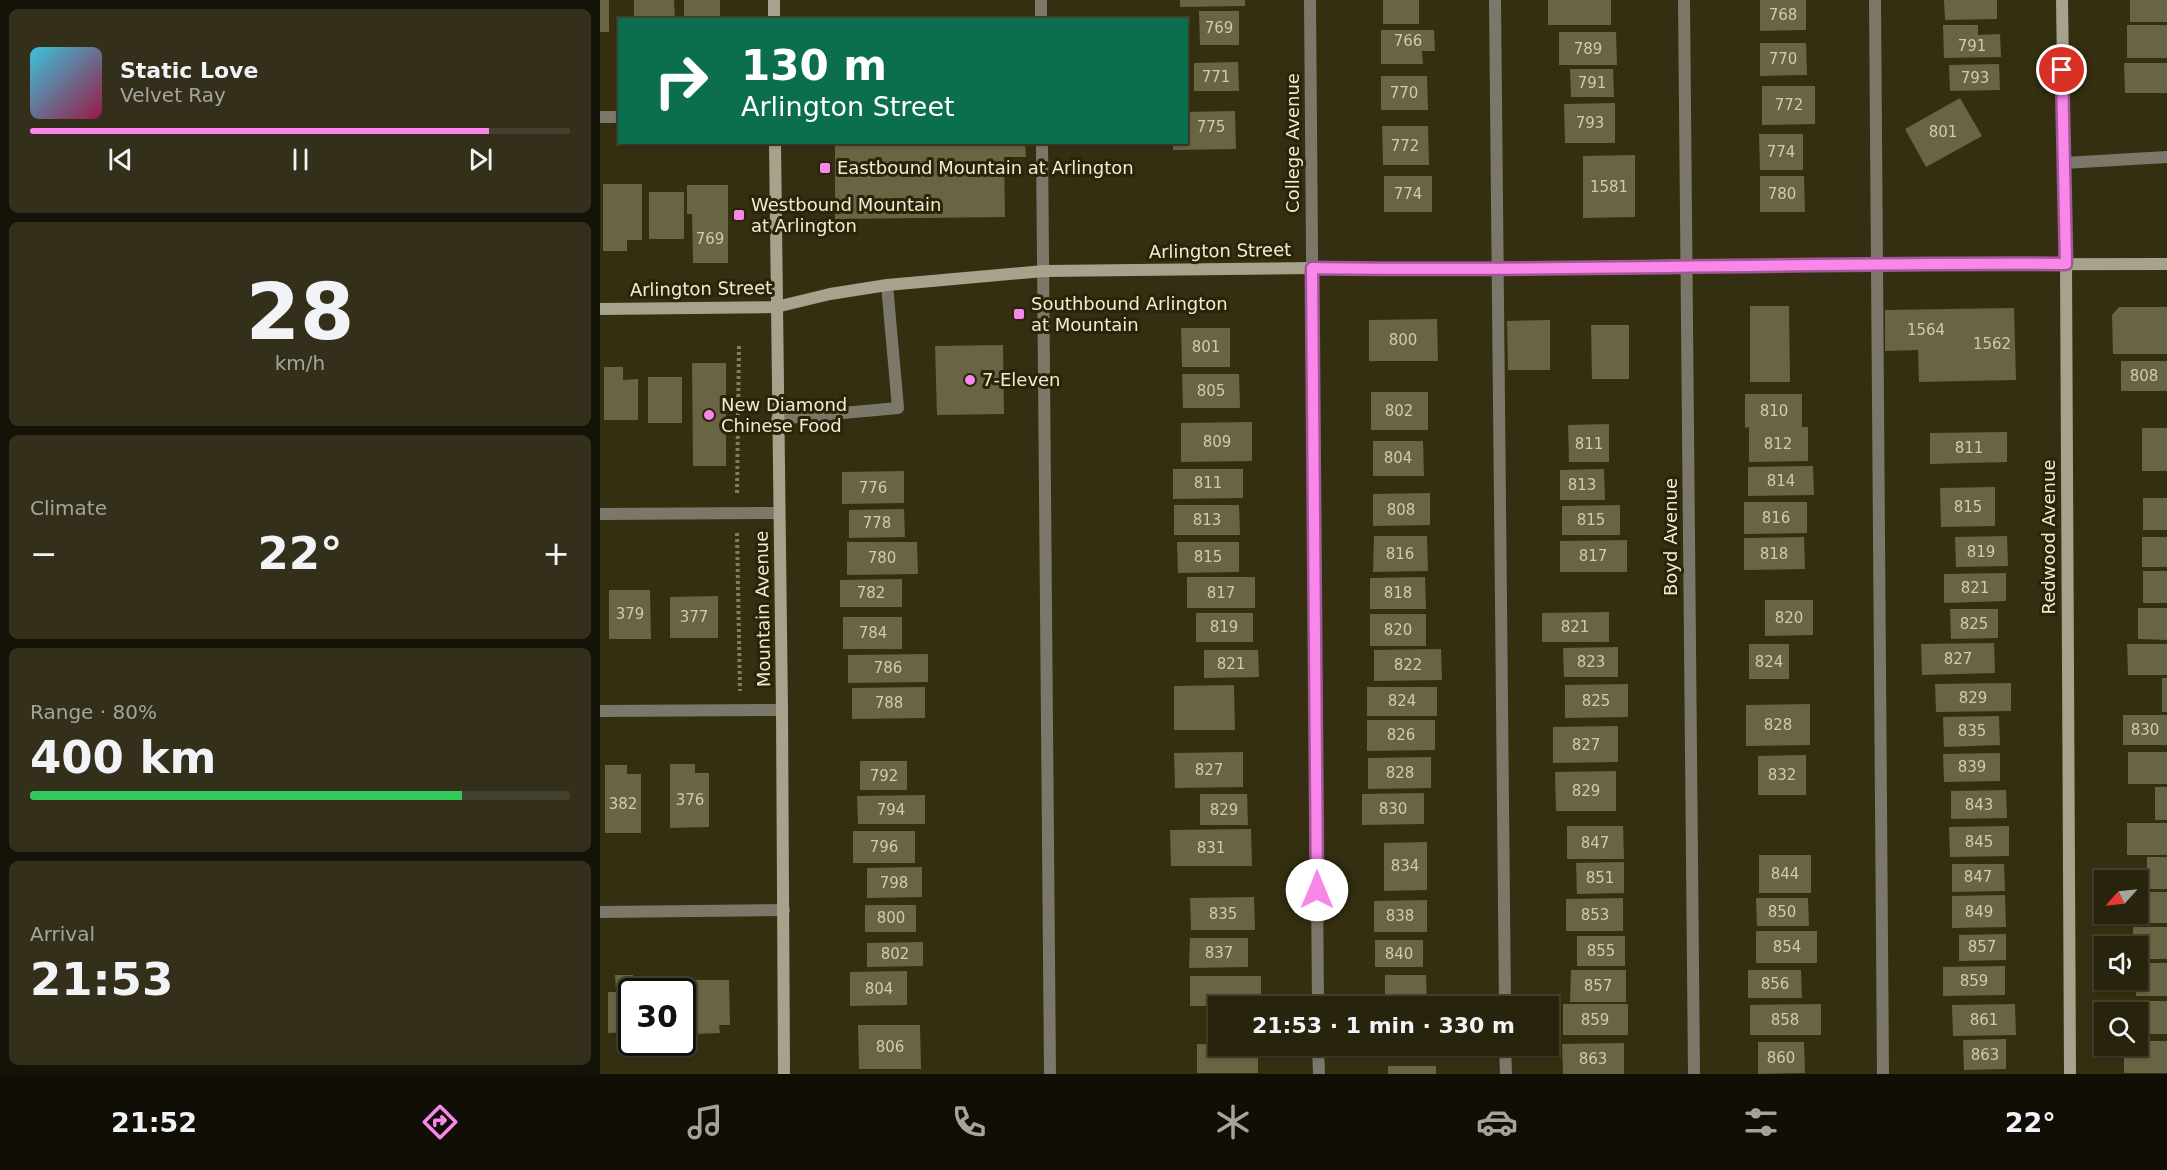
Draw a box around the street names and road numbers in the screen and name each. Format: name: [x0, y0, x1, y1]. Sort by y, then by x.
street label: College Avenue: [1282, 73, 1303, 213]
street label: Arlington Street: [1149, 239, 1291, 262]
street label: Arlington Street: [630, 277, 772, 300]
street label: Redwood Avenue: [2038, 460, 2059, 614]
street label: Boyd Avenue: [1660, 478, 1681, 596]
street label: Mountain Avenue: [751, 531, 774, 687]

